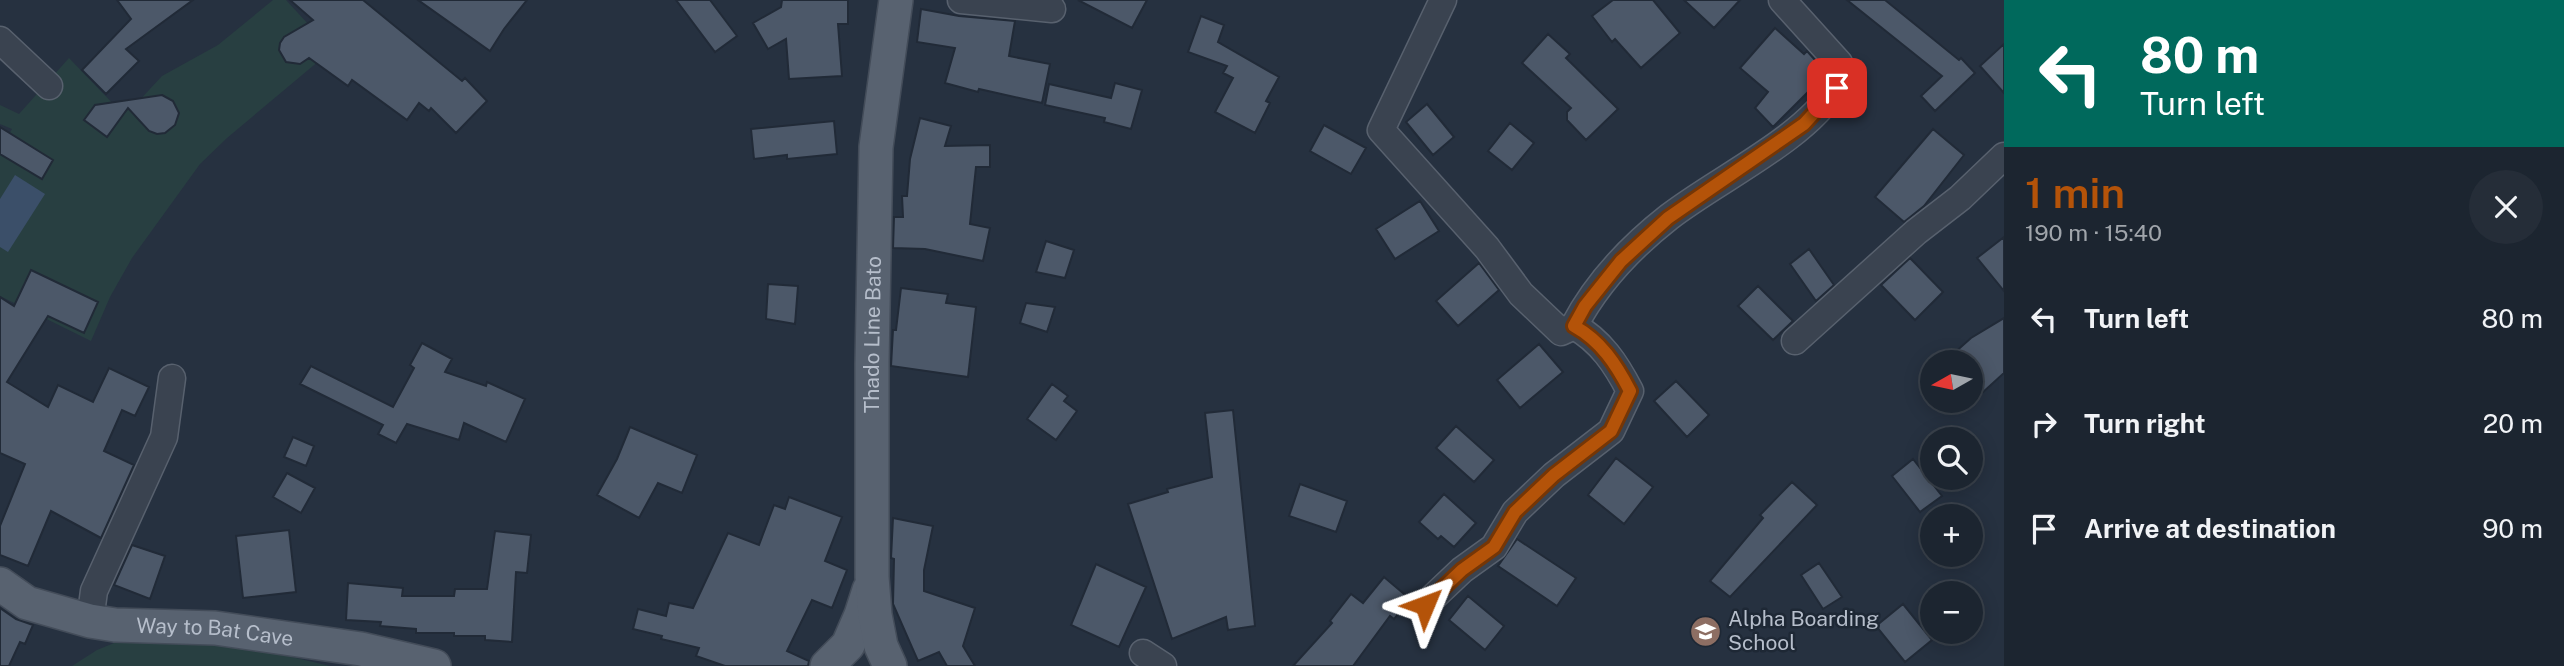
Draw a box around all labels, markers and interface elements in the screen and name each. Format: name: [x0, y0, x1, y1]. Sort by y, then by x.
text: 80 m: [2140, 26, 2259, 84]
icon: left: [2025, 28, 2116, 119]
pin: [1807, 58, 1867, 118]
icon: arrive: [1818, 69, 1856, 107]
text: Turn left: [2140, 85, 2265, 122]
text: 1 min: [2025, 168, 2125, 217]
button: close: [2469, 170, 2543, 244]
text: 190 m · 15:40: [2025, 219, 2162, 246]
street label: Thado Line Bato: [859, 256, 886, 413]
icon: left: [2025, 300, 2063, 338]
text: Turn left: [2084, 303, 2189, 334]
text: 80 m: [2482, 303, 2543, 334]
north arrow: [1920, 350, 1983, 413]
map controls: [1920, 350, 1983, 644]
icon: right: [2025, 405, 2063, 443]
text: Turn right: [2084, 408, 2206, 439]
text: 20 m: [2483, 408, 2543, 439]
button: search: [1920, 427, 1983, 490]
button: +: [1920, 504, 1983, 567]
icon: arrive: [2025, 510, 2063, 548]
text: Arrive at destination: [2084, 513, 2336, 544]
text: 90 m: [2482, 513, 2543, 544]
position arrow: [1388, 568, 1462, 642]
button: −: [1920, 581, 1983, 644]
place label: Alpha Boarding School: [1728, 606, 1879, 655]
street label: Way to Bat Cave: [136, 613, 295, 651]
school or university icon: Alpha Boarding School: [1688, 614, 1722, 648]

